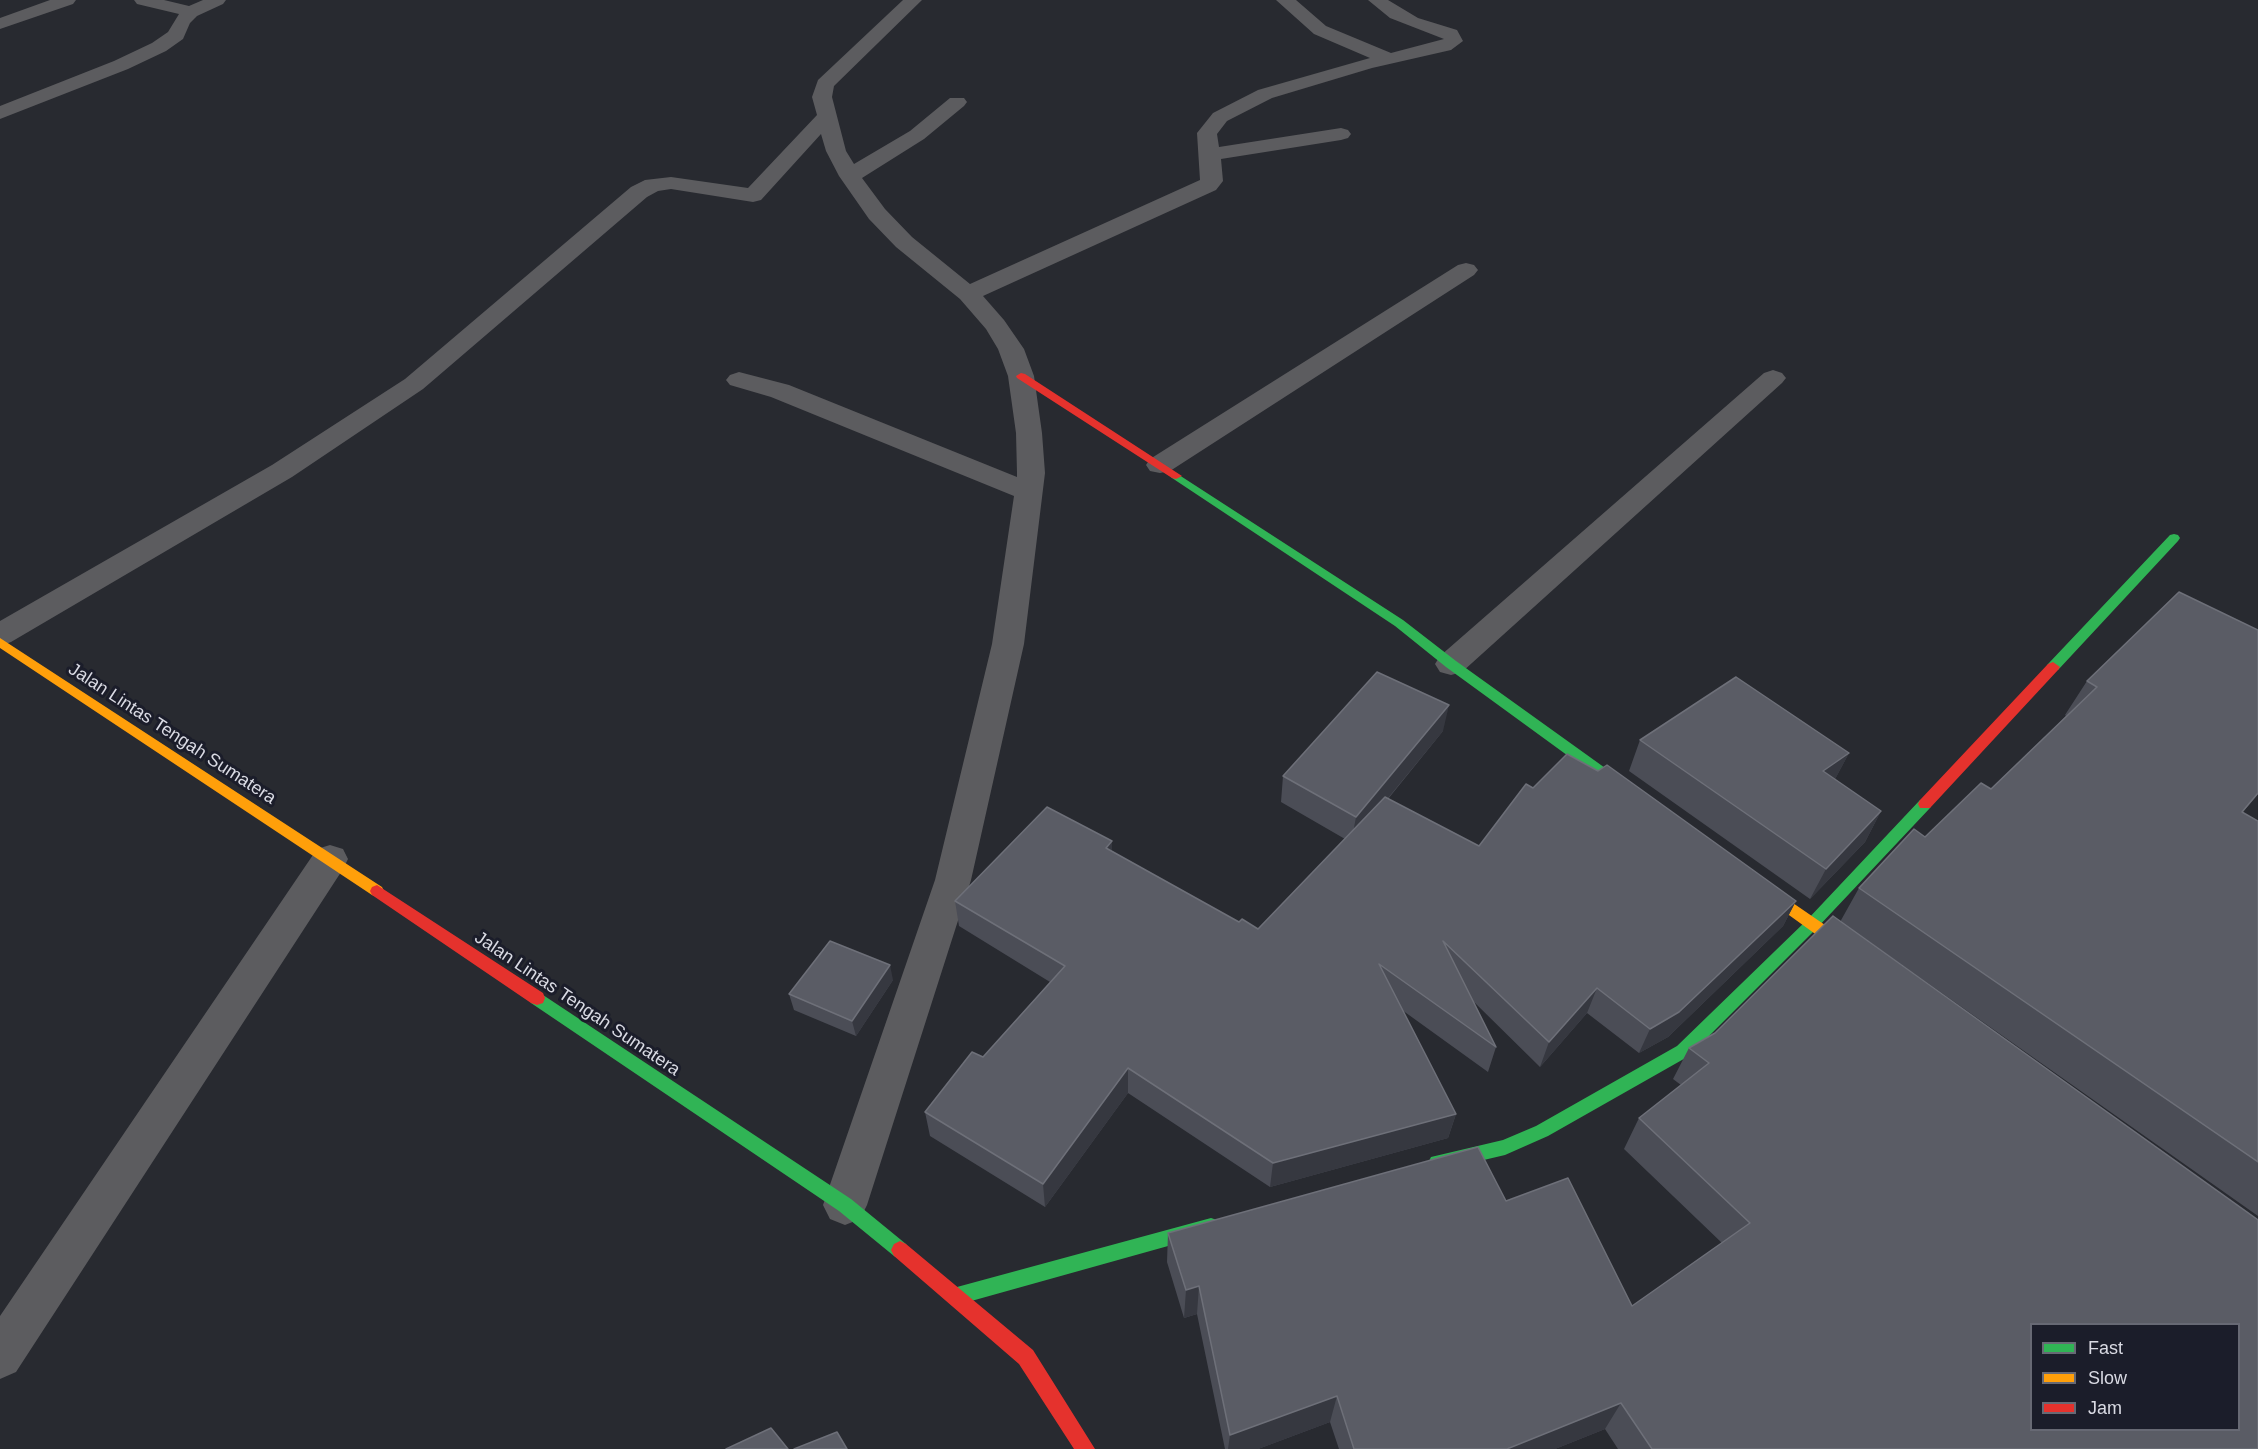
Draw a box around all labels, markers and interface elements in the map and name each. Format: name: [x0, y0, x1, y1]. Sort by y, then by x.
street label: Jalan Lintas Tengah Sumatera: [64, 659, 280, 809]
street label: Jalan Lintas Tengah Sumatera: [470, 927, 684, 1081]
legend: [2030, 1323, 2240, 1431]
text: Fast: [2088, 1338, 2123, 1358]
text: Slow: [2088, 1368, 2127, 1388]
text: Jam: [2088, 1398, 2122, 1418]

